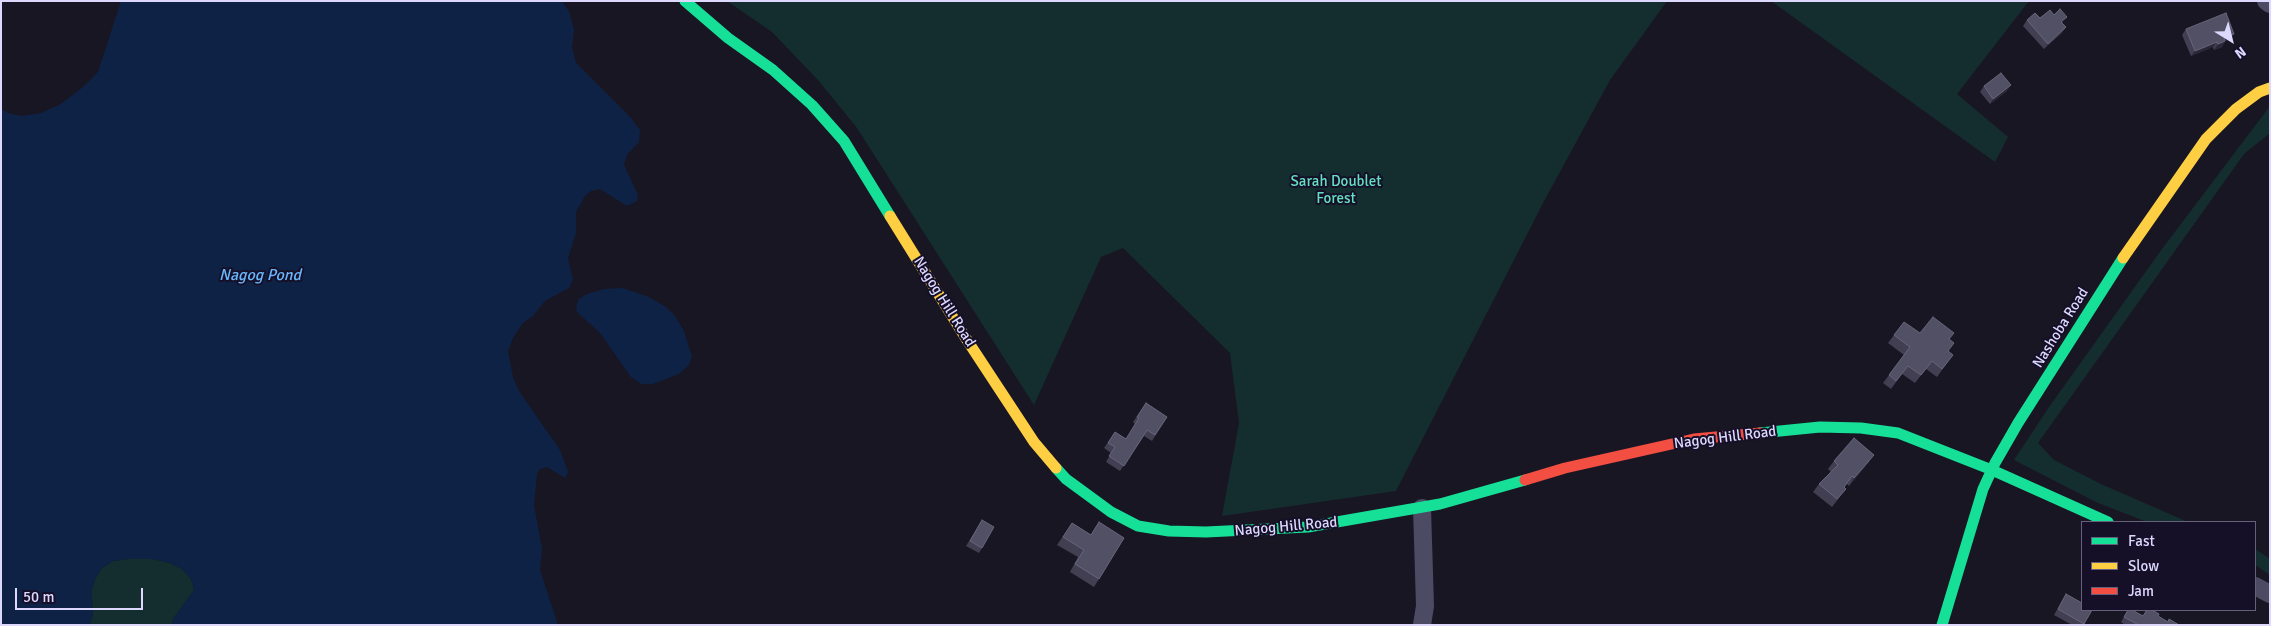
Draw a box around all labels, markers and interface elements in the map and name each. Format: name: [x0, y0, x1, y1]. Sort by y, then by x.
north arrow: [2206, 15, 2256, 65]
text: N: [2231, 43, 2249, 62]
park label: Sarah Doublet Forest: [1290, 173, 1382, 208]
street label: Nagog Hill Road: [909, 254, 979, 350]
water label: Nagog Pond: [219, 266, 301, 286]
street label: Nashoba Road: [2029, 285, 2093, 371]
street label: Nagog Hill Road: [1673, 423, 1777, 453]
street label: Nagog Hill Road: [1234, 514, 1338, 540]
legend: [2081, 521, 2256, 611]
text: Fast: [2128, 532, 2155, 550]
text: Slow: [2128, 557, 2159, 575]
scale bar: [18, 578, 145, 610]
text: Jam: [2128, 582, 2154, 600]
text: 50 m: [23, 588, 54, 606]

